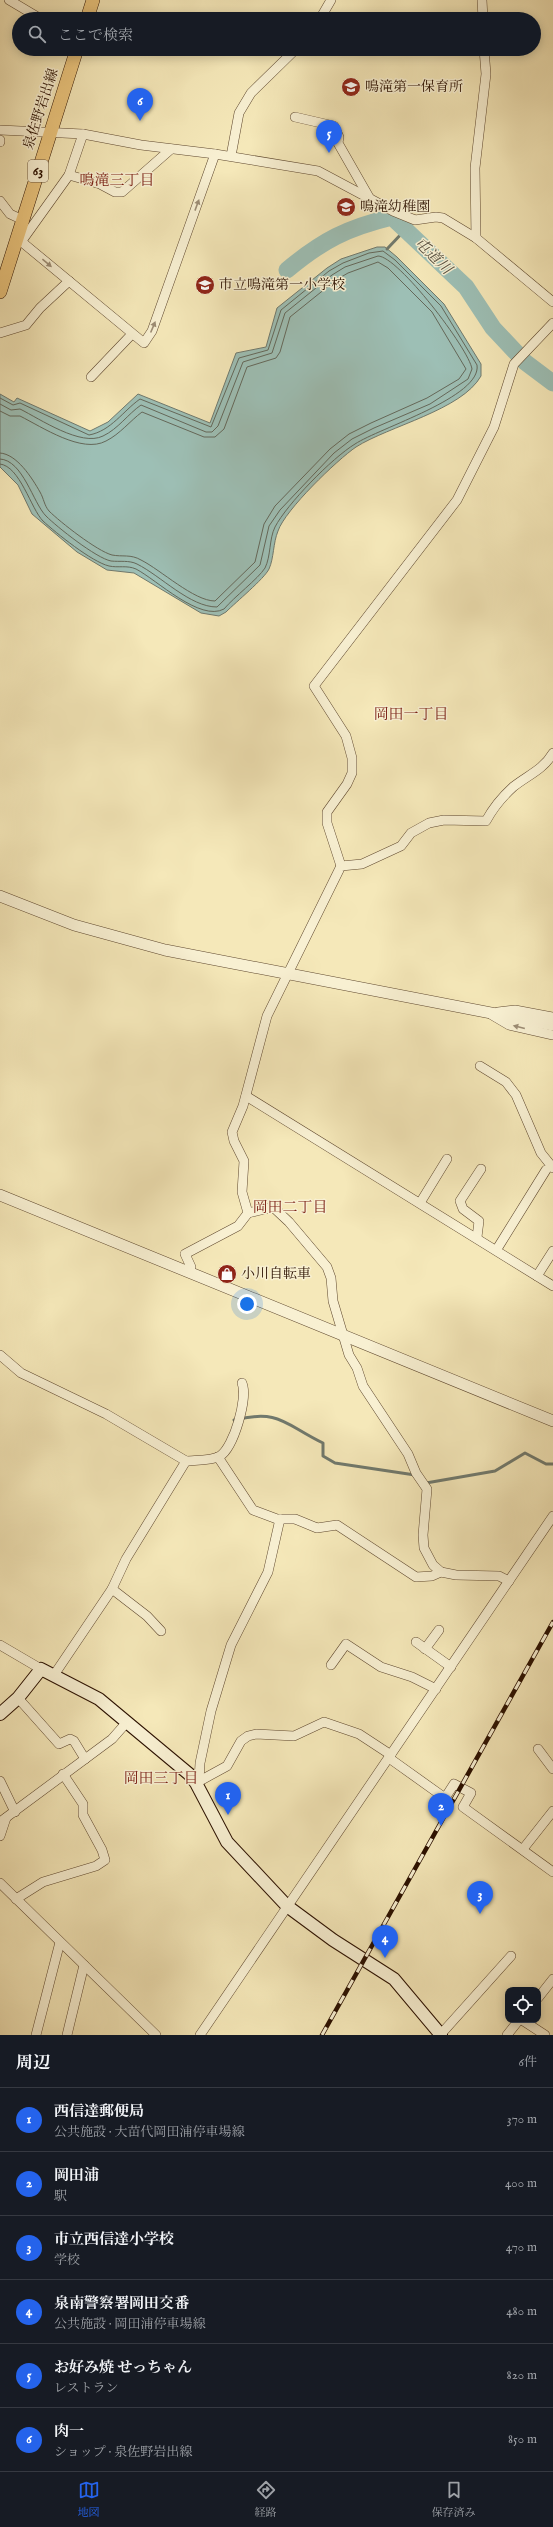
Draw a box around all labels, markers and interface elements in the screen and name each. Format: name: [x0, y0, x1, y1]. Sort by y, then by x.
search box: [12, 12, 541, 56]
icon: search: [26, 23, 48, 45]
text: ここで検索: [58, 26, 133, 45]
street label: 泉佐野岩出線: [19, 66, 63, 152]
school or university icon: 鳴滝第一保育所: [340, 76, 362, 98]
place label: 鳴滝第一保育所: [365, 78, 463, 96]
pin: 6: [127, 88, 153, 121]
pin: 5: [316, 120, 342, 153]
road number: 63: [28, 160, 48, 182]
district label: 鳴滝三丁目: [79, 171, 155, 190]
school or university icon: 鳴滝幼稚園: [335, 196, 357, 218]
place label: 鳴滝幼稚園: [360, 198, 430, 216]
one-way arrow: [194, 199, 200, 211]
water label: 屯道川: [410, 234, 457, 280]
one-way arrow: [42, 259, 52, 267]
school or university icon: 市立鳴滝第一小学校: [194, 274, 216, 296]
place label: 市立鳴滝第一小学校: [219, 276, 345, 294]
one-way arrow: [150, 321, 156, 333]
district label: 岡田一丁目: [373, 705, 449, 724]
one-way arrow: [513, 1024, 525, 1030]
district label: 岡田二丁目: [252, 1198, 328, 1217]
shop icon: 小川自転車: [216, 1263, 238, 1285]
place label: 小川自転車: [241, 1265, 311, 1283]
your location: [237, 1294, 257, 1314]
district label: 岡田三丁目: [123, 1769, 199, 1788]
pin: 1: [215, 1782, 241, 1815]
pin: 2: [428, 1793, 454, 1826]
pin: 3: [467, 1881, 493, 1914]
pin: 4: [372, 1925, 398, 1958]
map controls: [505, 1987, 541, 2023]
button: locate: [505, 1987, 541, 2023]
text: 周辺: [16, 2053, 50, 2074]
text: 6件: [519, 2054, 537, 2071]
text: 西信達郵便局: [54, 2102, 144, 2121]
text: 1: [27, 2111, 31, 2128]
text: 370 m: [507, 2111, 537, 2128]
text: 公共施設 · 大苗代岡田浦停車場線: [54, 2124, 245, 2141]
text: 岡田浦: [54, 2166, 99, 2185]
text: 2: [26, 2175, 32, 2192]
text: 400 m: [505, 2175, 537, 2192]
text: 駅: [54, 2188, 67, 2205]
text: 市立西信達小学校: [54, 2230, 174, 2249]
text: 3: [27, 2239, 31, 2256]
text: 470 m: [506, 2239, 537, 2256]
text: 学校: [54, 2252, 80, 2269]
text: 泉南警察署岡田交番: [54, 2294, 189, 2313]
text: 4: [26, 2303, 32, 2320]
text: 480 m: [506, 2303, 537, 2320]
text: 公共施設 · 岡田浦停車場線: [54, 2316, 206, 2333]
text: お好み焼 せっちゃん: [54, 2358, 192, 2377]
text: 5: [27, 2367, 31, 2384]
text: 820 m: [507, 2367, 537, 2384]
text: レストラン: [54, 2380, 119, 2397]
text: 肉一: [54, 2422, 84, 2441]
text: 6: [26, 2431, 32, 2448]
text: 850 m: [508, 2431, 537, 2448]
text: ショップ · 泉佐野岩出線: [54, 2444, 192, 2461]
tab: 地図: [78, 2479, 100, 2520]
tab: 経路: [255, 2479, 277, 2520]
tab: 保存済み: [432, 2479, 476, 2520]

